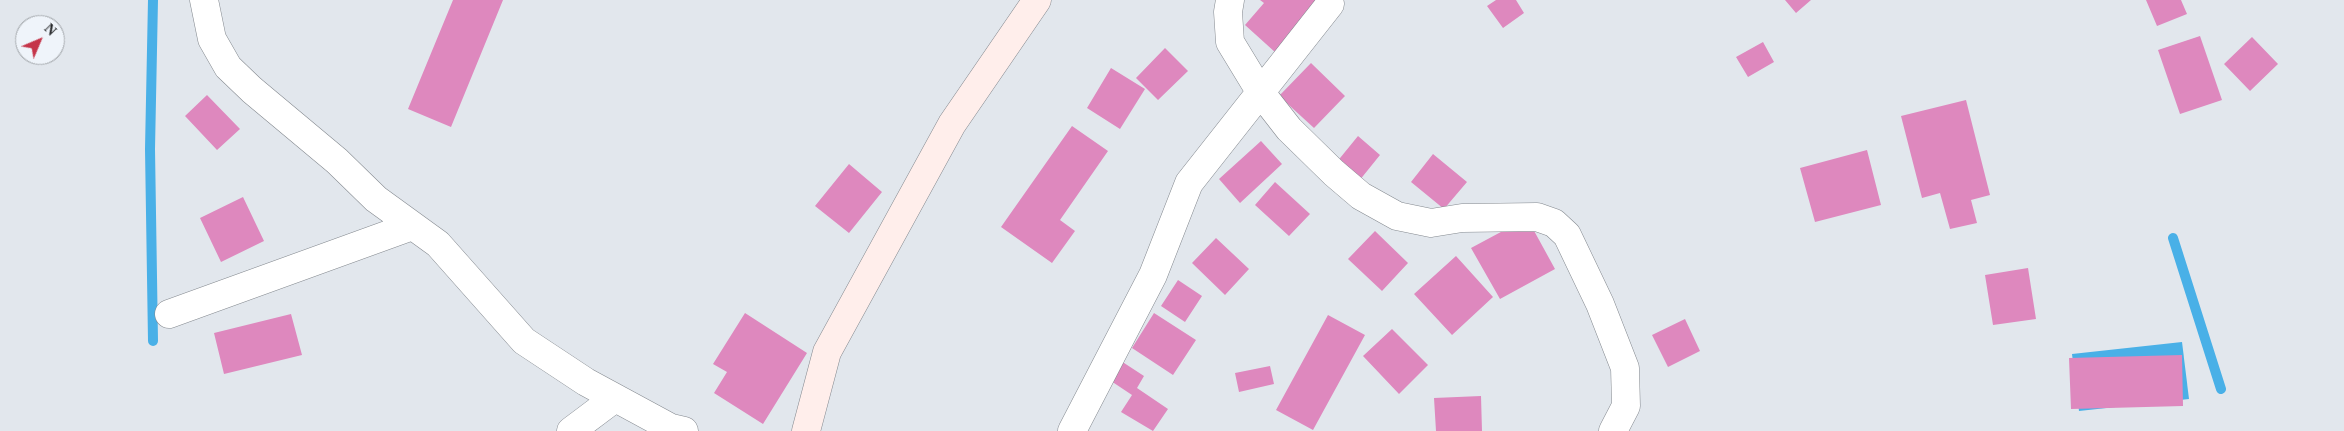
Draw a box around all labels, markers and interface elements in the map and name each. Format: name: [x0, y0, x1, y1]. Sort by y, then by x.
north arrow: [15, 15, 65, 65]
text: N: [41, 21, 59, 39]

